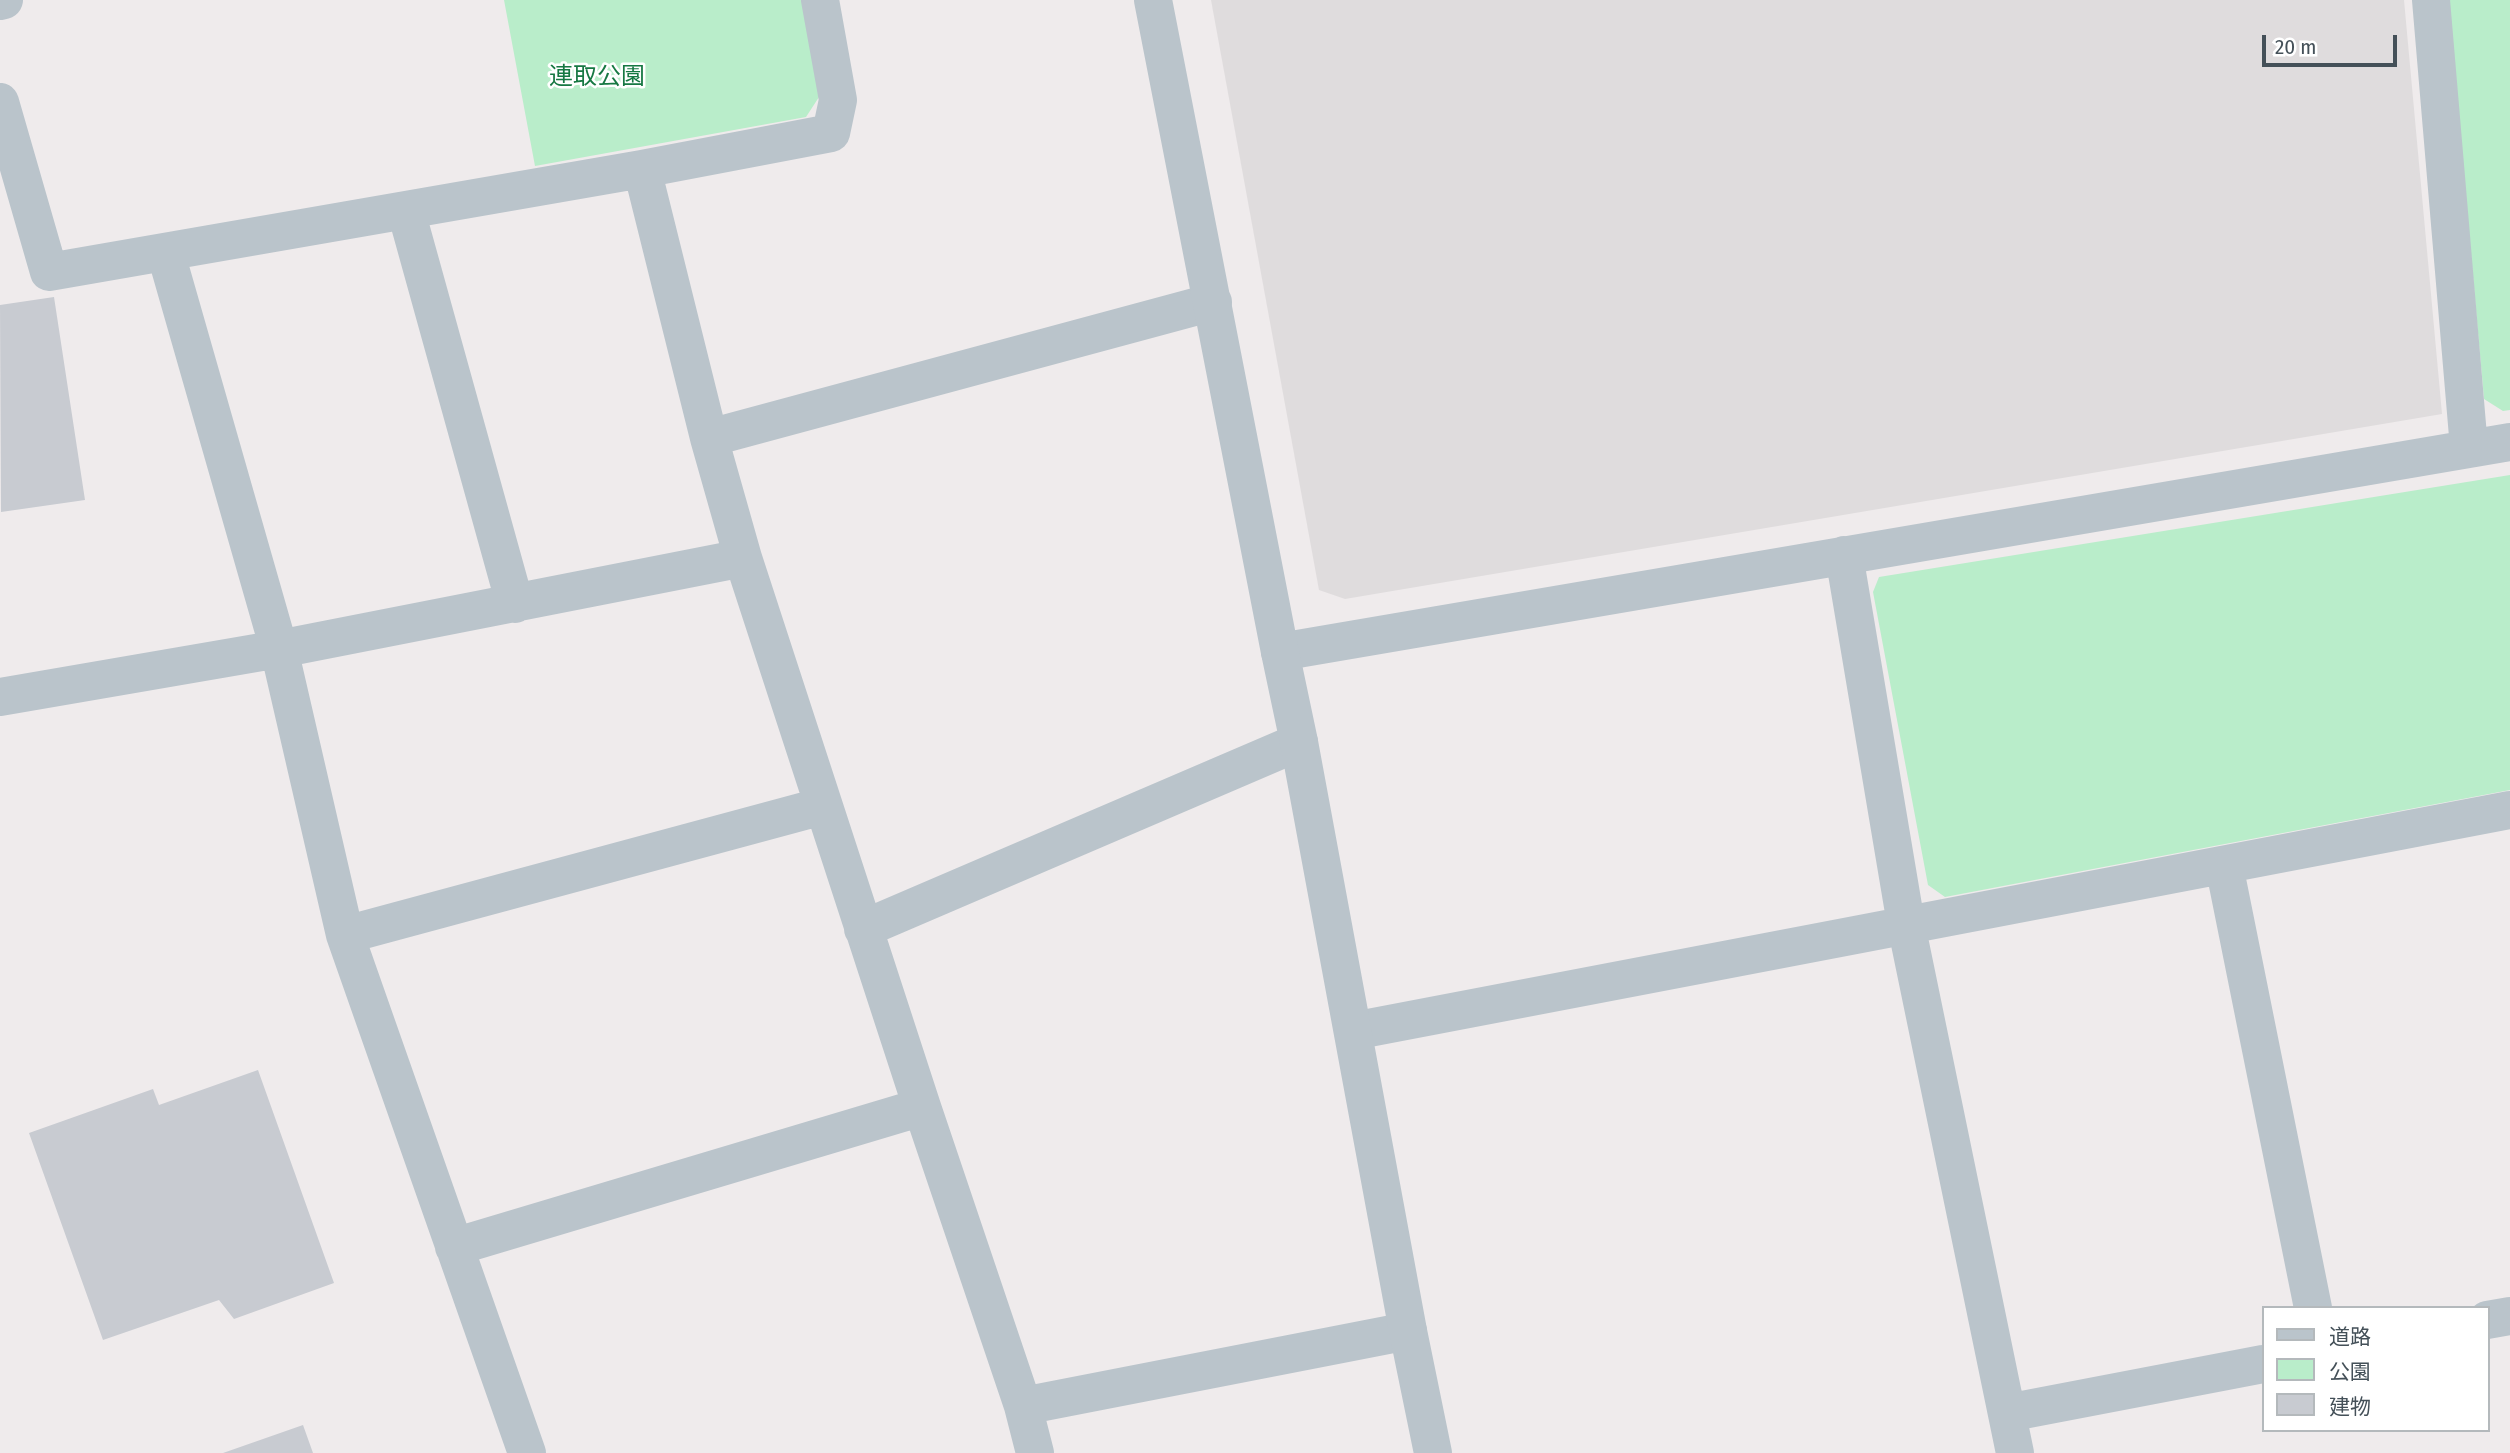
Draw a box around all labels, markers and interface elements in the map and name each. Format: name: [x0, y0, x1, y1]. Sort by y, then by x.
scale bar: [2265, 21, 2400, 65]
text: 20 m: [2275, 34, 2316, 60]
park label: 連取公園: [549, 63, 645, 91]
legend: [2262, 1306, 2489, 1432]
text: 道路: [2329, 1324, 2371, 1350]
text: 公園: [2329, 1359, 2371, 1385]
text: 建物: [2329, 1394, 2371, 1420]

